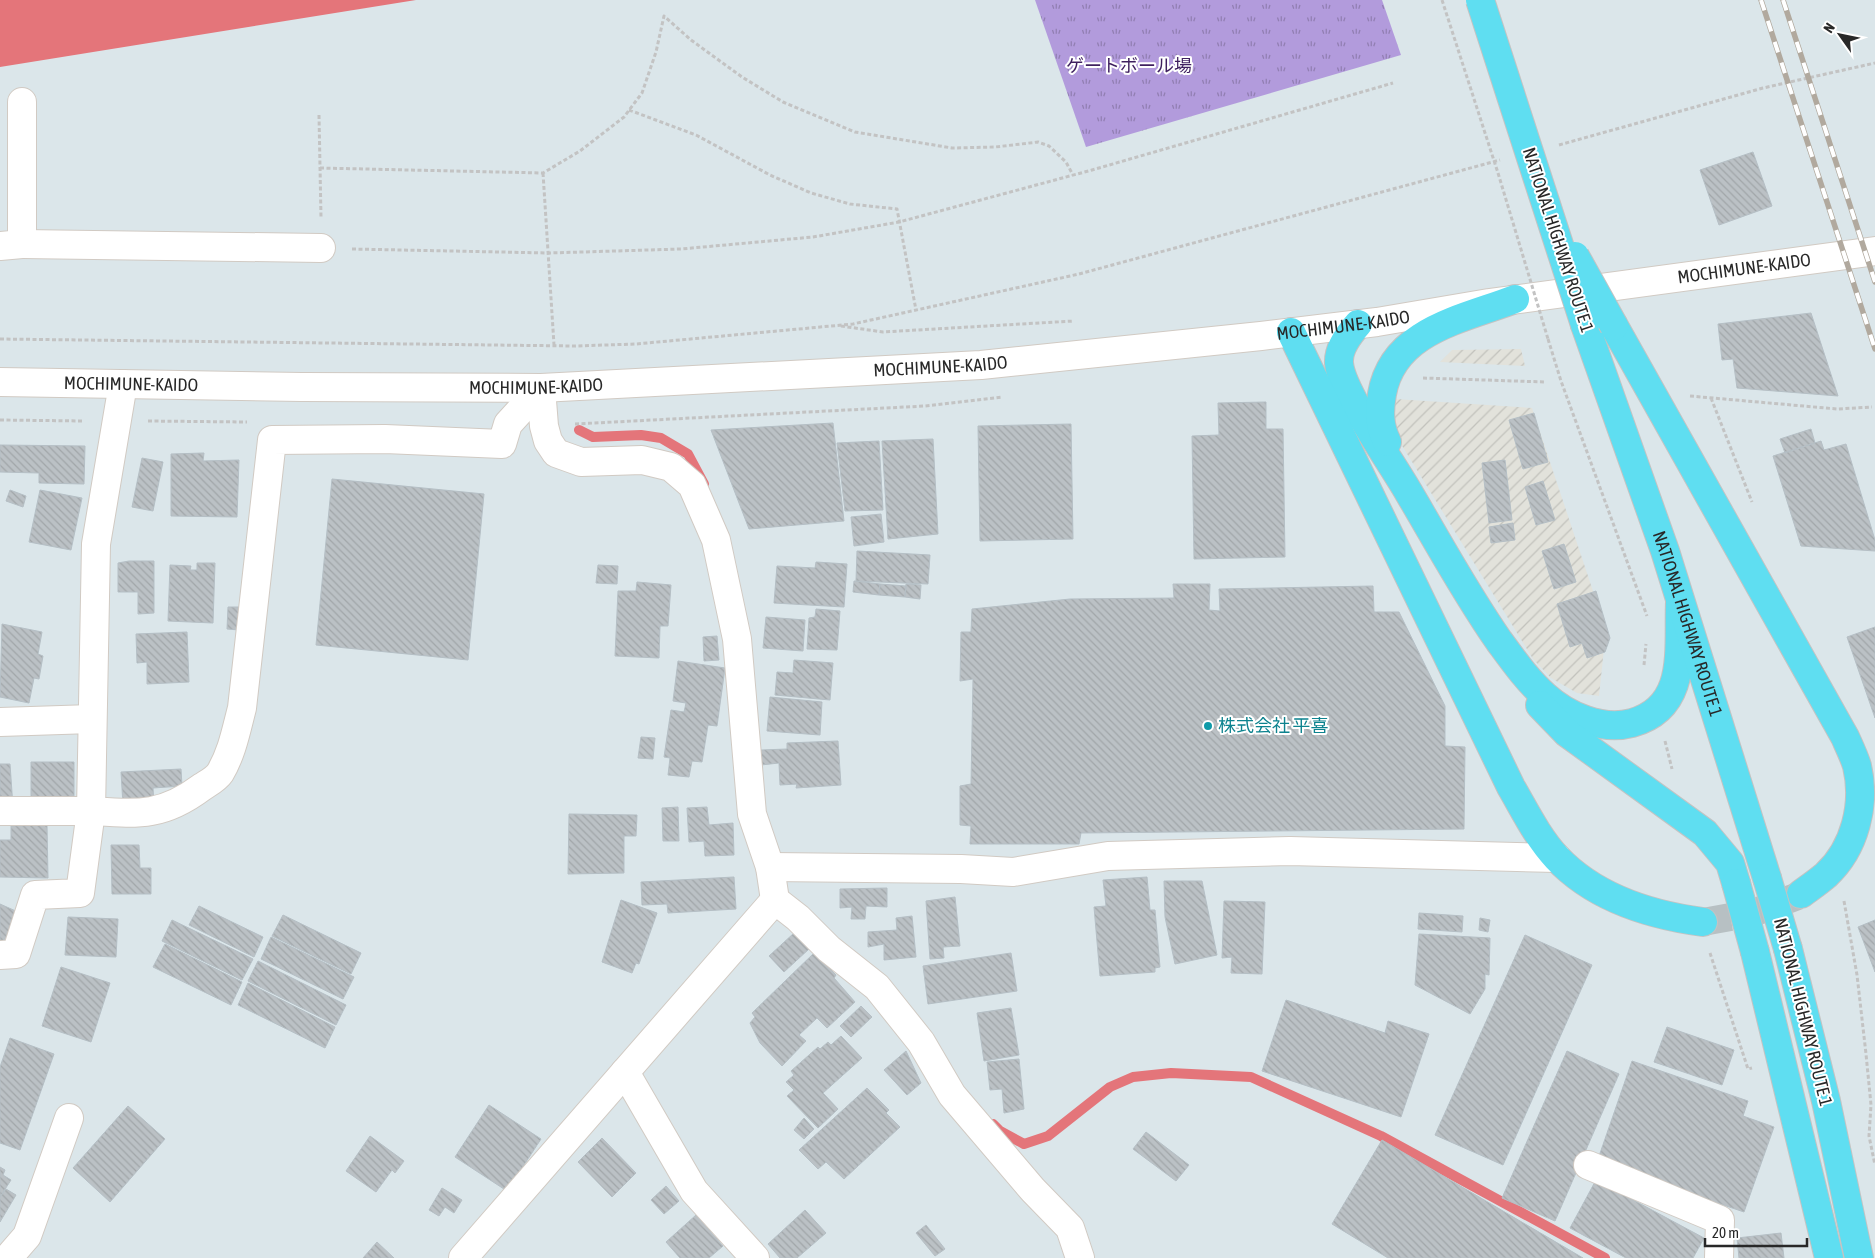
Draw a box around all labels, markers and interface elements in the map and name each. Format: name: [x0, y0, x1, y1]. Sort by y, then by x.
north arrow: [1815, 10, 1865, 60]
text: N: [1820, 20, 1838, 36]
park label: ゲートボール場: [1066, 55, 1192, 76]
street label: NATIONAL HIGHWAY ROUTE 1: [1519, 145, 1598, 335]
street label: MOCHIMUNE-KAIDO: [1676, 249, 1812, 287]
street label: MOCHIMUNE-KAIDO: [1275, 306, 1411, 344]
street label: MOCHIMUNE-KAIDO: [873, 351, 1008, 381]
street label: MOCHIMUNE-KAIDO: [64, 372, 198, 395]
street label: MOCHIMUNE-KAIDO: [469, 374, 603, 398]
street label: NATIONAL HIGHWAY ROUTE 1: [1649, 528, 1727, 719]
place label: 株式会社 平喜: [1218, 715, 1328, 736]
marker: 株式会社 平喜: [1202, 720, 1214, 732]
street label: NATIONAL HIGHWAY ROUTE 1: [1770, 916, 1837, 1108]
scale bar: [1705, 1216, 1808, 1248]
text: 20 m: [1712, 1224, 1739, 1241]

